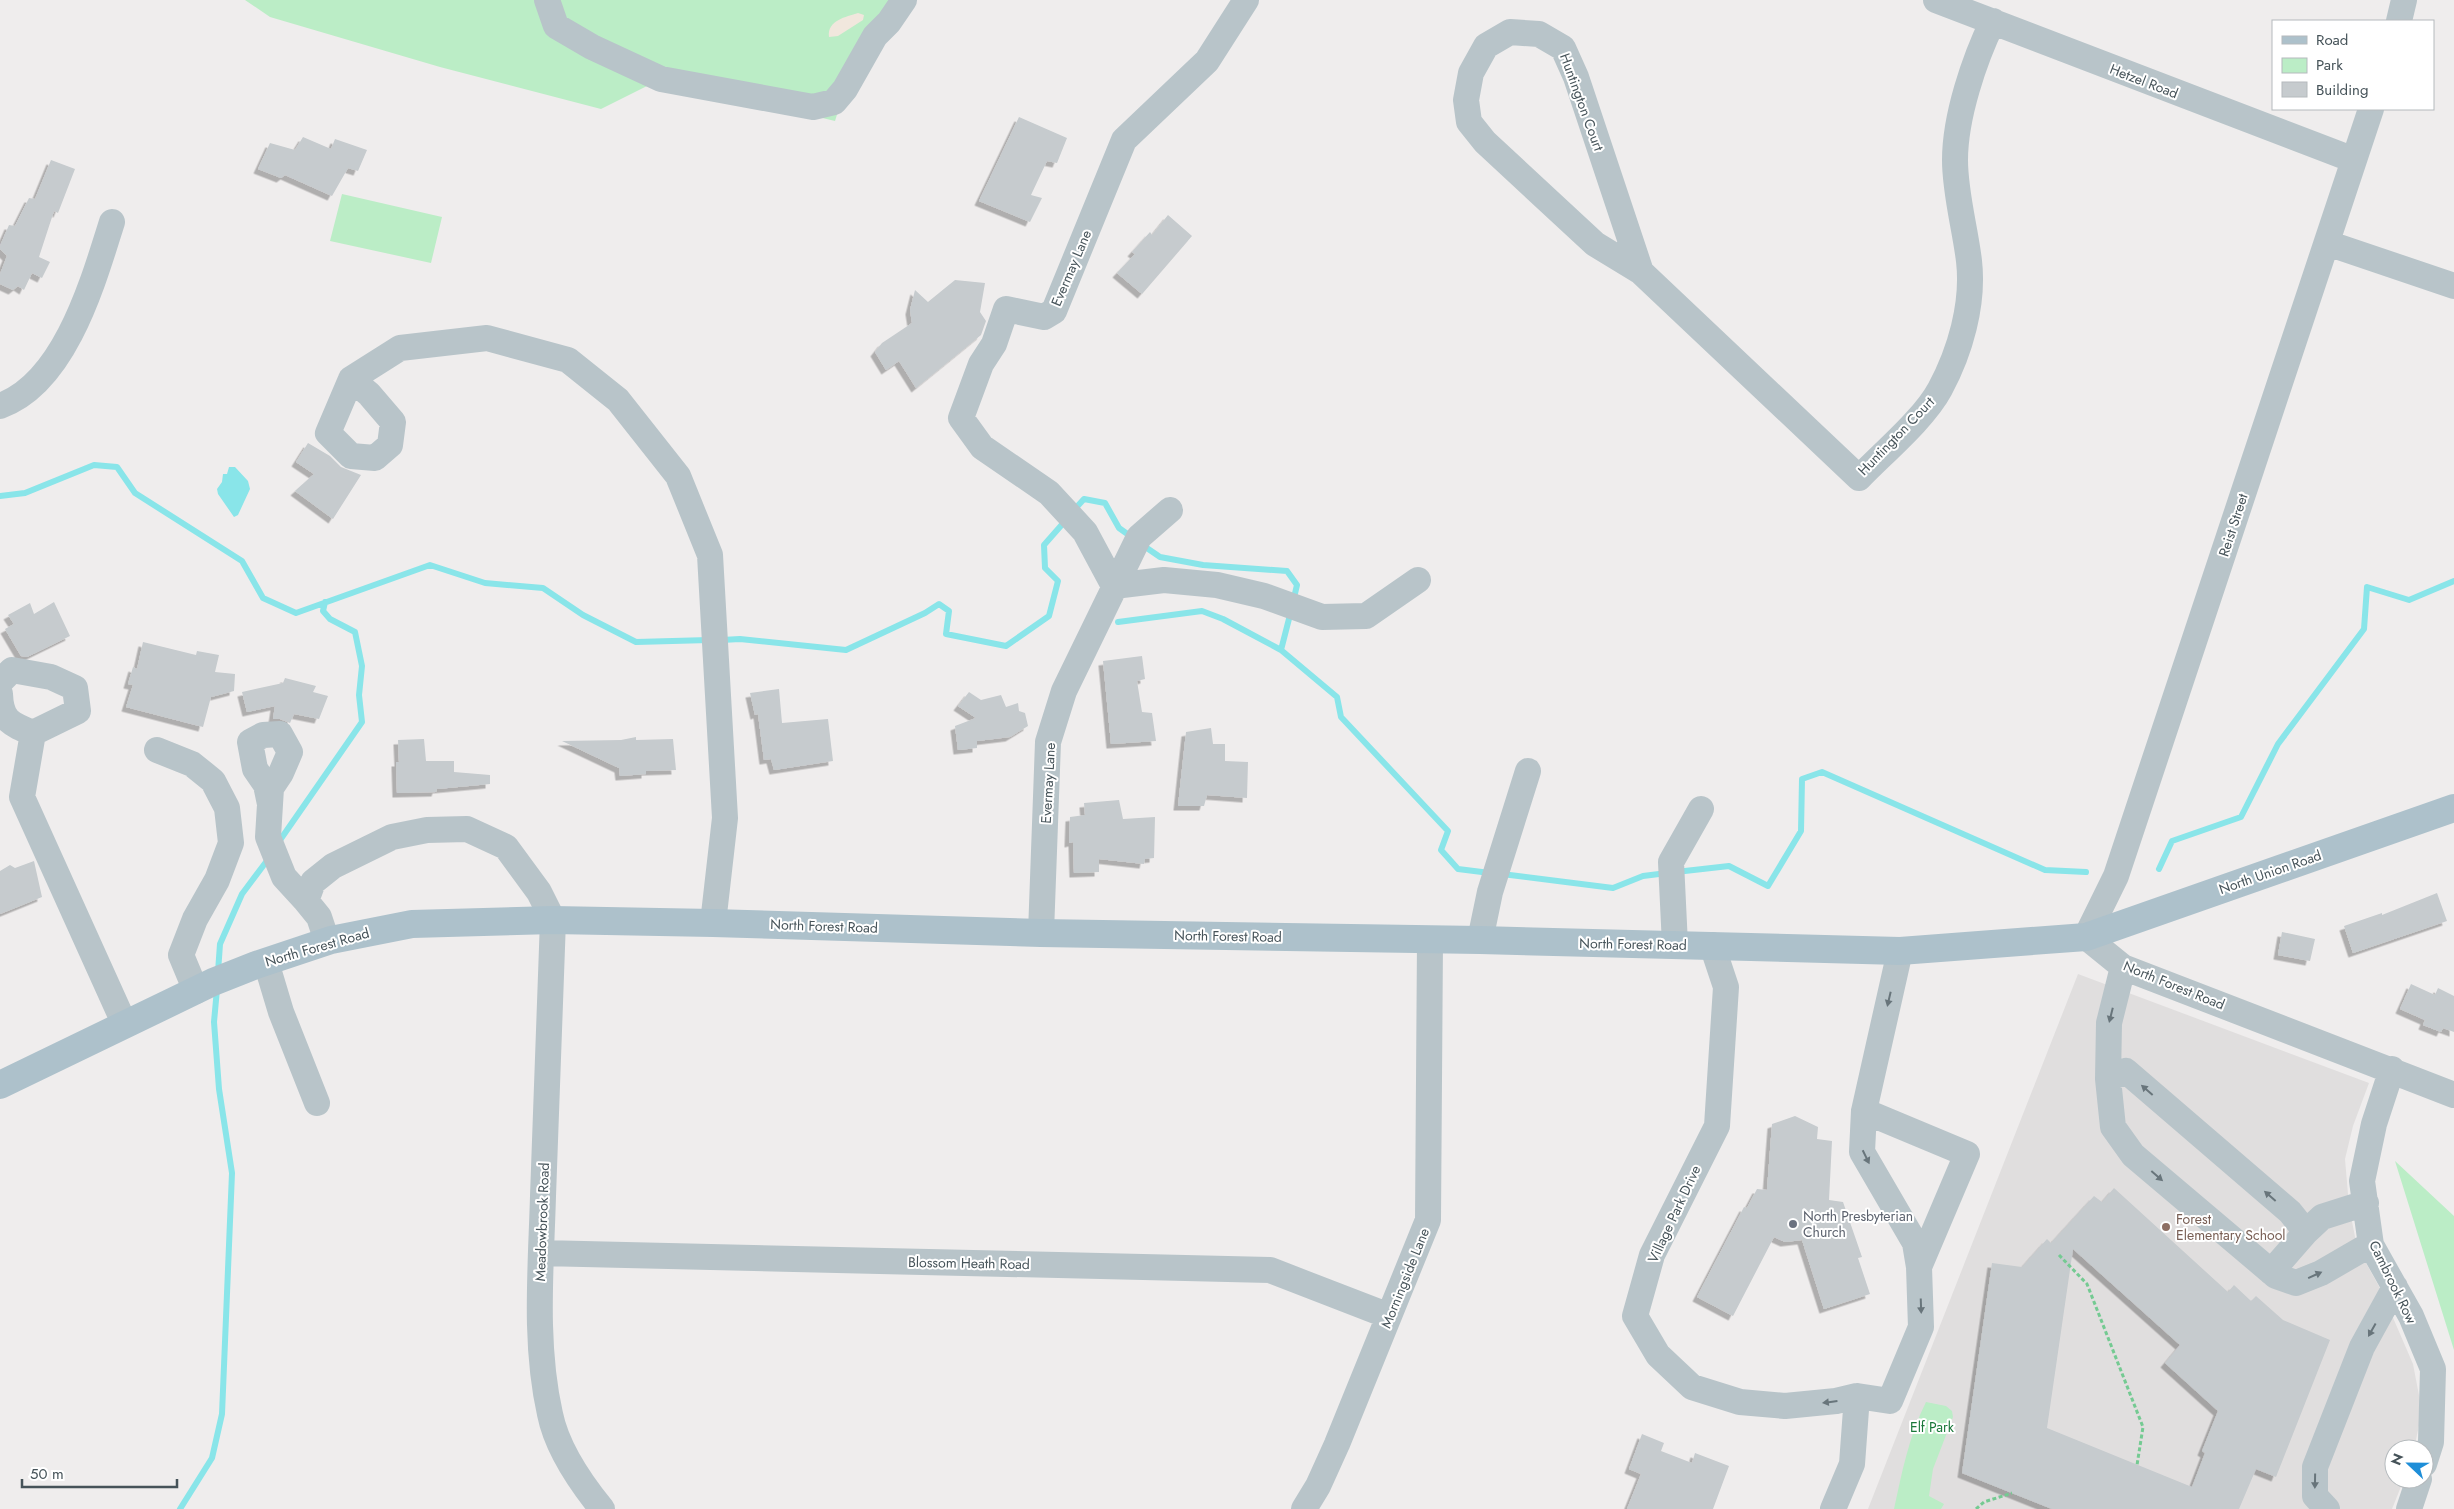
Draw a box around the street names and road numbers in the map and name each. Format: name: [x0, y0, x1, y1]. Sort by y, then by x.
street label: Huntington Court: [1555, 50, 1609, 154]
street label: Hetzel Road: [2107, 59, 2181, 103]
street label: Evermay Lane: [1046, 227, 1096, 309]
street label: Huntington Court: [1853, 392, 1939, 480]
street label: Reist Street: [2213, 490, 2253, 559]
street label: Evermay Lane: [1036, 742, 1060, 824]
street label: North Union Road: [2216, 845, 2324, 899]
street label: North Forest Road: [770, 914, 878, 938]
street label: North Forest Road: [263, 923, 371, 971]
street label: North Forest Road: [1174, 925, 1282, 947]
street label: North Forest Road: [1579, 933, 1687, 955]
street label: North Forest Road: [2120, 956, 2228, 1014]
street label: Meadowbrook Road: [530, 1162, 554, 1282]
street label: Village Park Drive: [1643, 1162, 1705, 1266]
street label: Morningside Lane: [1376, 1225, 1434, 1331]
street label: Cambrook Row: [2364, 1237, 2422, 1327]
street label: Blossom Heath Road: [908, 1252, 1030, 1274]

